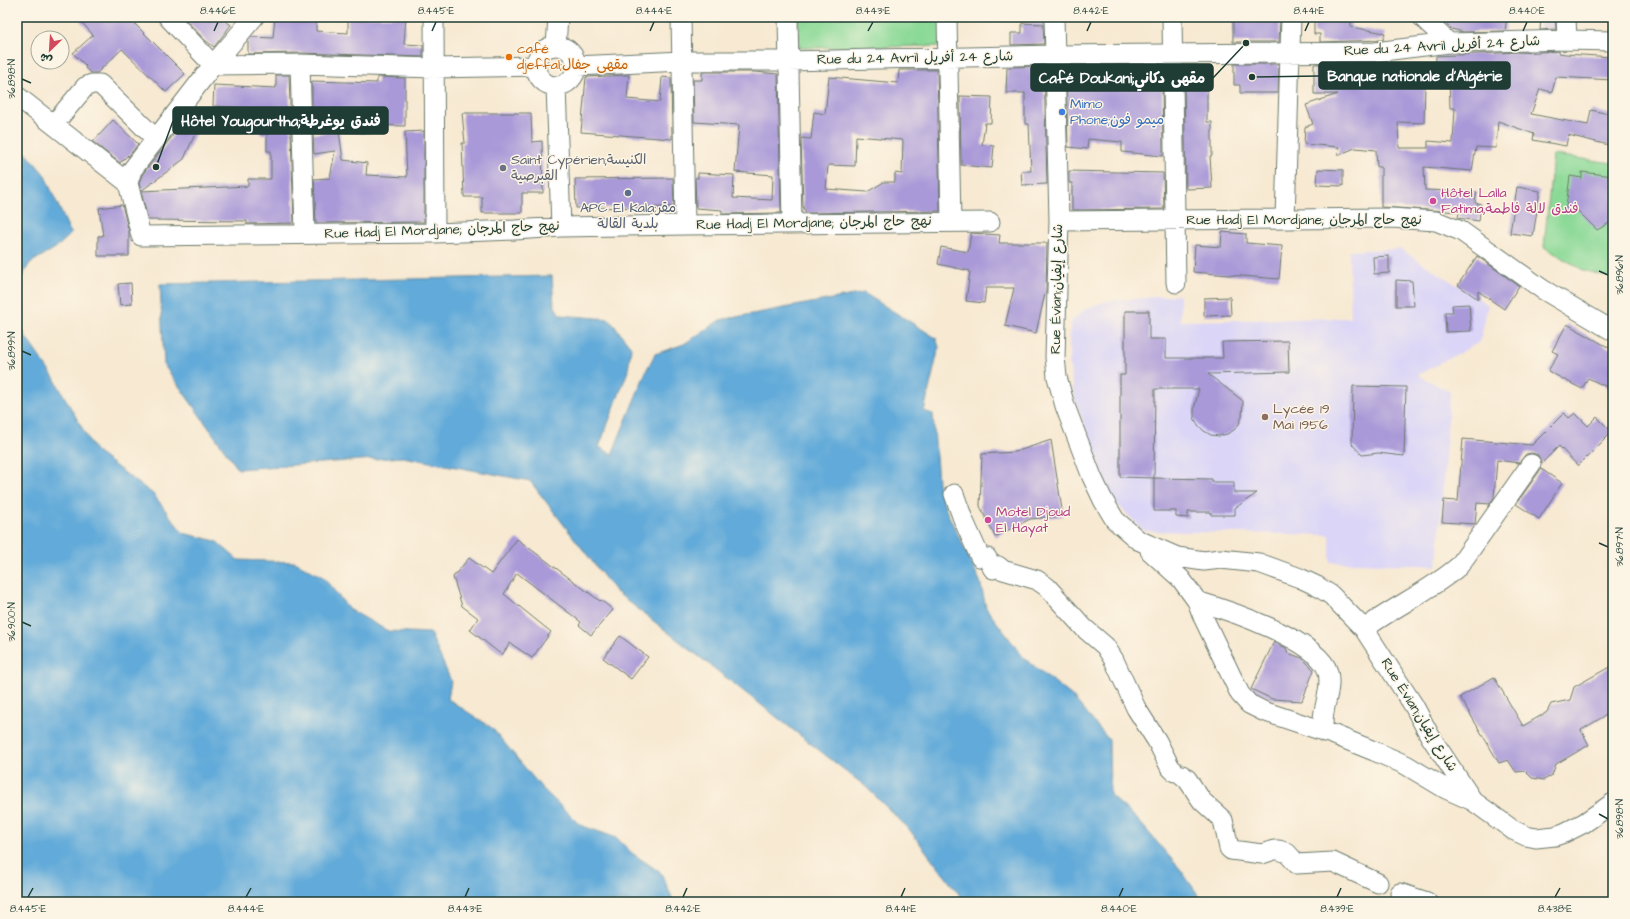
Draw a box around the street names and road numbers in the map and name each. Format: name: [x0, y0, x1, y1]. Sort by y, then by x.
street label: Rue du 24 Avril شارع 24 أفريل: [1343, 31, 1541, 61]
street label: Rue du 24 Avril شارع 24 أفريل: [817, 46, 1013, 70]
street label: Rue Hadj El Mordjane; نهج حاج المرجان: [1186, 210, 1422, 230]
street label: Rue Hadj El Mordjane; نهج حاج المرجان: [696, 211, 932, 235]
street label: Rue Hadj El Mordjane; نهج حاج المرجان: [324, 216, 560, 244]
street label: Rue Évian;شارع إيفيان: [1046, 224, 1068, 354]
street label: Rue Évian;شارع إيفيان: [1376, 654, 1462, 776]

